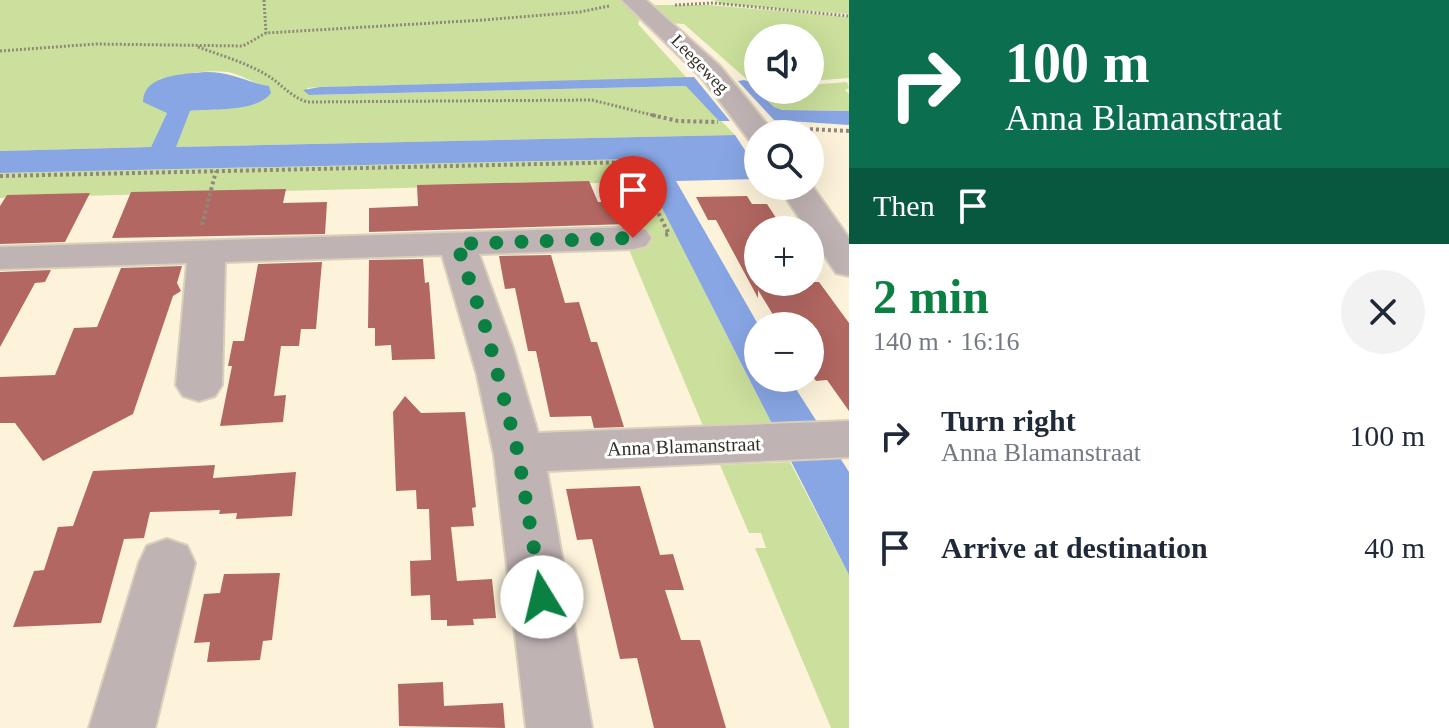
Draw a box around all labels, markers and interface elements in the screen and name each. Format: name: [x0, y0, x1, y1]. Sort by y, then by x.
map controls: [744, 24, 824, 392]
button: sound: [744, 24, 824, 104]
street label: Leegeweg: [667, 30, 733, 98]
icon: right: [873, 32, 977, 136]
text: 100 m: [1005, 32, 1150, 94]
text: Anna Blamanstraat: [1005, 98, 1282, 138]
button: search: [744, 120, 824, 200]
pin: [599, 156, 667, 238]
icon: arrive: [611, 168, 655, 212]
icon: arrive: [951, 184, 995, 228]
text: Then: [873, 189, 935, 222]
button: +: [744, 216, 824, 296]
text: 2 min: [873, 270, 989, 323]
button: close: [1341, 270, 1425, 354]
button: −: [744, 312, 824, 392]
text: 140 m · 16:16: [873, 327, 1020, 356]
text: Turn right: [941, 404, 1076, 437]
icon: right: [873, 414, 917, 458]
text: 100 m: [1349, 419, 1425, 452]
street label: Anna Blamanstraat: [607, 432, 762, 460]
text: Anna Blamanstraat: [941, 438, 1141, 467]
icon: arrive: [873, 526, 917, 570]
text: Arrive at destination: [941, 531, 1208, 564]
text: 40 m: [1364, 531, 1425, 564]
position arrow: [500, 555, 584, 639]

